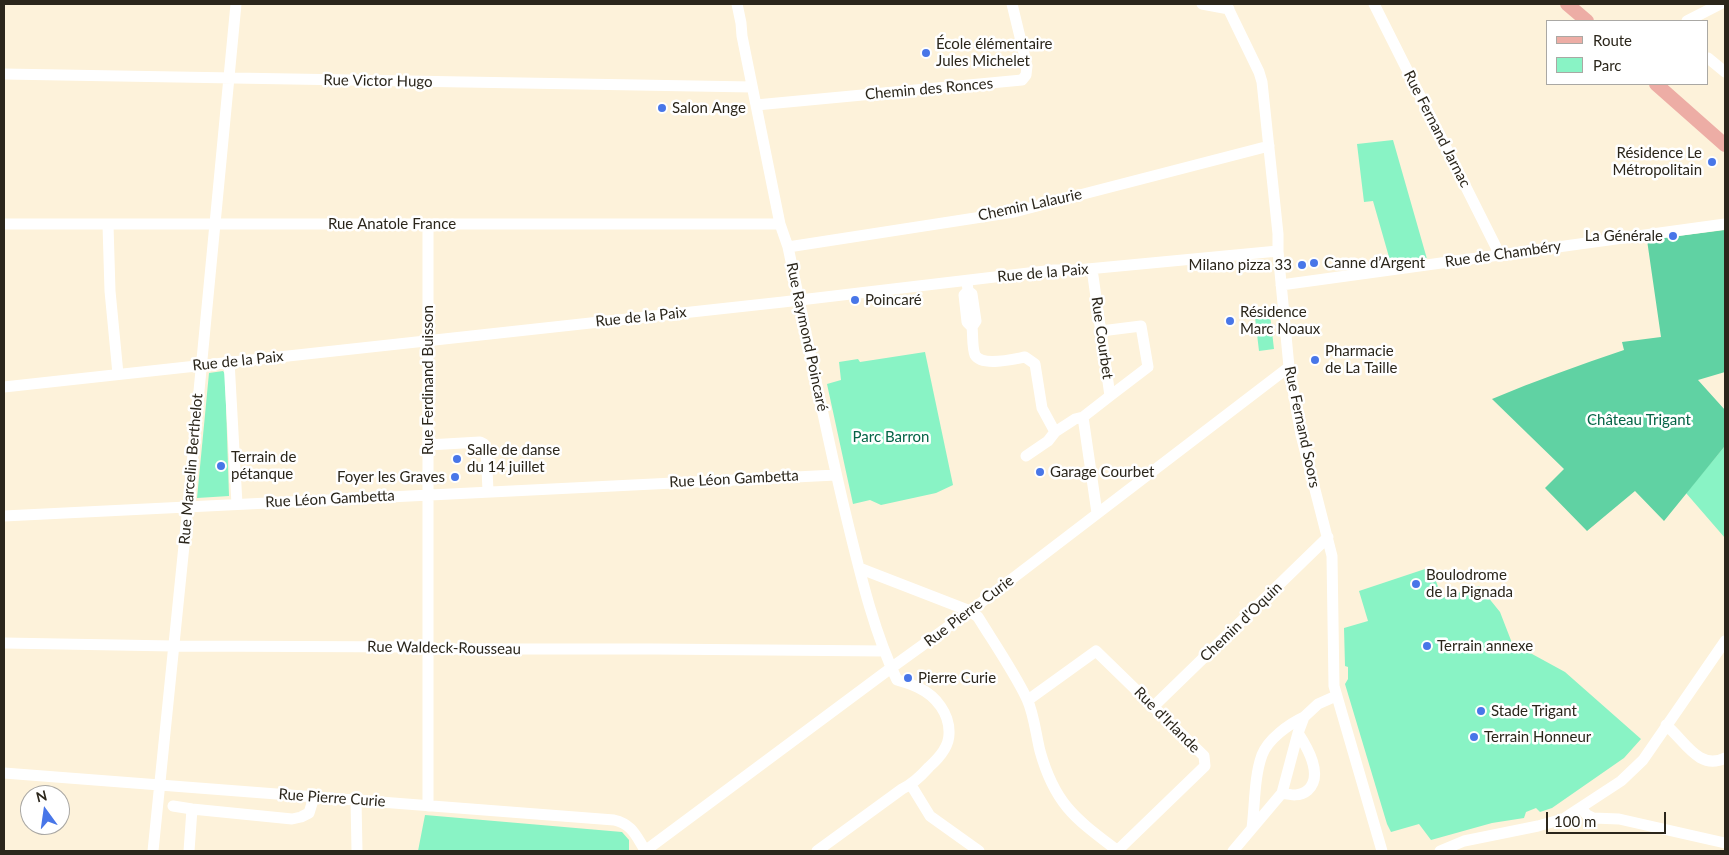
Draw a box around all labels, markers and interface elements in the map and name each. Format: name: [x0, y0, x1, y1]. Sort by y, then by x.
legend: [1546, 20, 1709, 85]
text: Route: [1593, 31, 1632, 49]
place label: École élémentaire Jules Michelet: [936, 35, 1053, 70]
marker: École élémentaire Jules Michelet: [920, 47, 932, 59]
text: Parc: [1593, 56, 1622, 74]
street label: Rue Fernand Jarnac: [1400, 68, 1474, 190]
street label: Rue Victor Hugo: [323, 71, 433, 91]
street label: Chemin des Ronces: [864, 74, 994, 104]
place label: Salon Ange: [672, 99, 746, 117]
marker: Salon Ange: [656, 102, 668, 114]
place label: Résidence Le Métropolitain: [1613, 144, 1702, 179]
marker: Résidence Le Métropolitain: [1706, 156, 1718, 168]
street label: Chemin Lalaurie: [976, 185, 1084, 225]
street label: Rue Anatole France: [328, 215, 456, 233]
place label: La Générale: [1585, 227, 1663, 245]
marker: La Générale: [1667, 230, 1679, 242]
street label: Rue de Chambéry: [1444, 237, 1562, 271]
place label: Canne d’Argent: [1324, 254, 1425, 272]
place label: Milano pizza 33: [1189, 256, 1292, 274]
marker: Canne d’Argent: [1308, 257, 1320, 269]
marker: Milano pizza 33: [1296, 259, 1308, 271]
street label: Rue de la Paix: [997, 260, 1089, 286]
street label: Rue Raymond Poincaré: [782, 261, 832, 413]
place label: Poincaré: [865, 291, 922, 309]
marker: Poincaré: [849, 294, 861, 306]
street label: Rue Courbet: [1087, 296, 1117, 380]
street label: Rue de la Paix: [595, 303, 687, 331]
place label: Résidence Marc Noaux: [1240, 303, 1320, 338]
street label: Rue Ferdinand Buisson: [419, 305, 437, 455]
marker: Résidence Marc Noaux: [1224, 315, 1236, 327]
place label: Pharmacie de La Taille: [1325, 342, 1397, 377]
street label: Rue de la Paix: [192, 347, 284, 375]
marker: Pharmacie de La Taille: [1309, 354, 1321, 366]
street label: Rue Fernand Soors: [1280, 365, 1324, 489]
street label: Rue Marcelin Berthelot: [175, 393, 207, 545]
park label: Château Trigant: [1587, 411, 1691, 429]
park label: Parc Barron: [853, 428, 929, 446]
place label: Salle de danse du 14 juillet: [467, 441, 560, 476]
place label: Terrain de pétanque: [231, 448, 296, 483]
marker: Salle de danse du 14 juillet: [451, 453, 463, 465]
marker: Terrain de pétanque: [215, 460, 227, 472]
place label: Garage Courbet: [1050, 463, 1154, 481]
marker: Garage Courbet: [1034, 466, 1046, 478]
street label: Rue Léon Gambetta: [669, 467, 799, 491]
place label: Foyer les Graves: [337, 468, 445, 486]
marker: Foyer les Graves: [449, 471, 461, 483]
street label: Rue Léon Gambetta: [265, 487, 395, 511]
place label: Boulodrome de la Pignada: [1426, 566, 1513, 601]
street label: Rue Pierre Curie: [921, 572, 1017, 650]
marker: Boulodrome de la Pignada: [1410, 578, 1422, 590]
street label: Chemin d'Oquin: [1196, 579, 1286, 665]
place label: Terrain annexe: [1437, 637, 1533, 655]
street label: Rue Waldeck-Rousseau: [367, 638, 521, 658]
marker: Terrain annexe: [1421, 640, 1433, 652]
place label: Pierre Curie: [918, 669, 996, 687]
marker: Pierre Curie: [902, 672, 914, 684]
street label: Rue d'Irlande: [1130, 683, 1204, 757]
place label: Stade Trigant: [1491, 702, 1577, 720]
marker: Stade Trigant: [1475, 705, 1487, 717]
place label: Terrain Honneur: [1484, 728, 1591, 746]
marker: Terrain Honneur: [1468, 731, 1480, 743]
north arrow: [20, 785, 70, 835]
street label: Rue Pierre Curie: [278, 785, 386, 811]
text: N: [34, 786, 49, 805]
scale bar: [1549, 802, 1669, 834]
text: 100 m: [1554, 812, 1596, 830]

